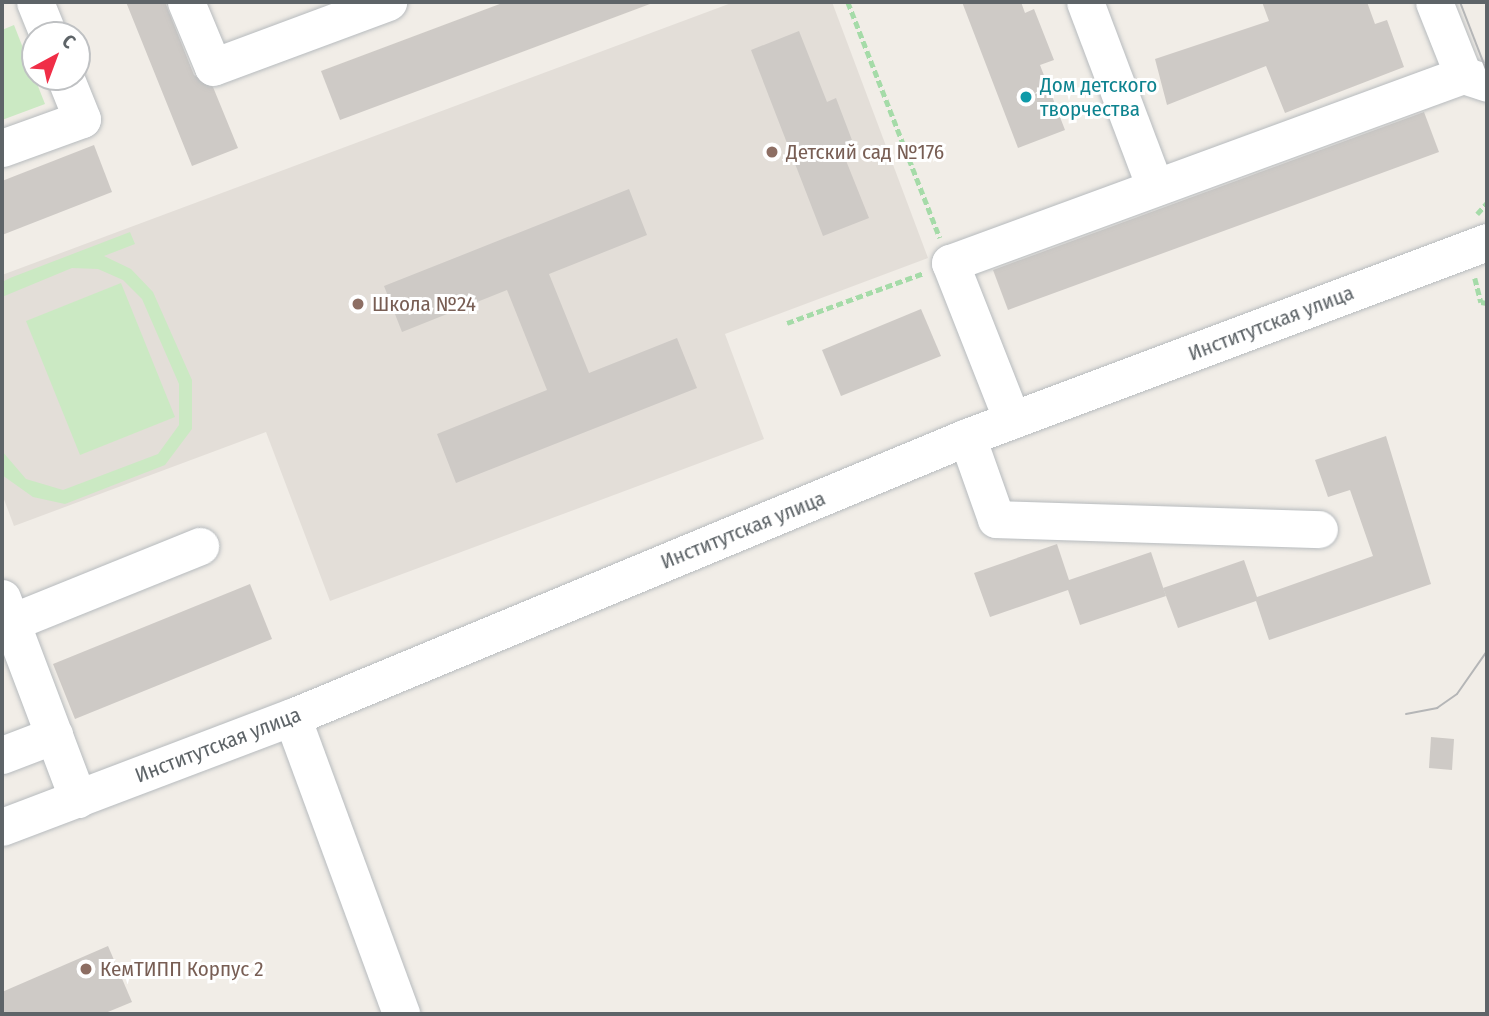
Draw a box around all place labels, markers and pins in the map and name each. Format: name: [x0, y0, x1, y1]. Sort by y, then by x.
place label: Дом детского творчества: [1040, 72, 1157, 122]
marker: Дом детского творчества: [1018, 89, 1034, 105]
place label: Детский сад №176: [786, 139, 944, 165]
marker: Детский сад №176: [764, 144, 780, 160]
place label: Школа №24: [372, 291, 476, 317]
marker: Школа №24: [350, 296, 366, 312]
place label: КемТИПП Корпус 2: [100, 956, 264, 982]
marker: КемТИПП Корпус 2: [78, 961, 94, 977]

